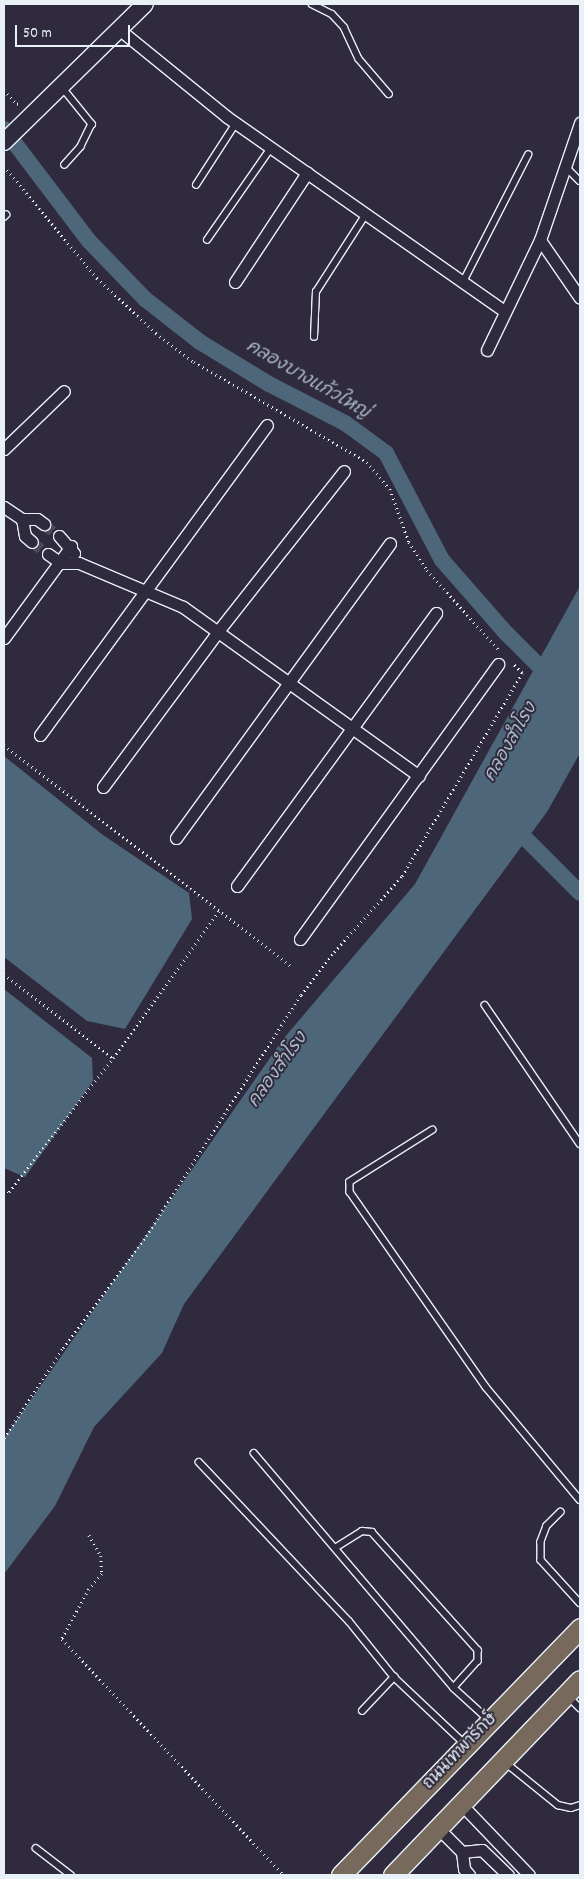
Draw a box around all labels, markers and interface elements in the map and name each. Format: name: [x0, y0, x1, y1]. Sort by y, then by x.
scale bar: [18, 15, 132, 47]
text: 50 m: [23, 23, 52, 45]
water label: คลองบางแก้วใหญ่: [241, 337, 373, 425]
water label: คลองสำโรง: [481, 700, 543, 786]
water label: คลองสำโรง: [245, 1029, 313, 1113]
street label: ถนนเทพารักษ์: [420, 1710, 502, 1794]

